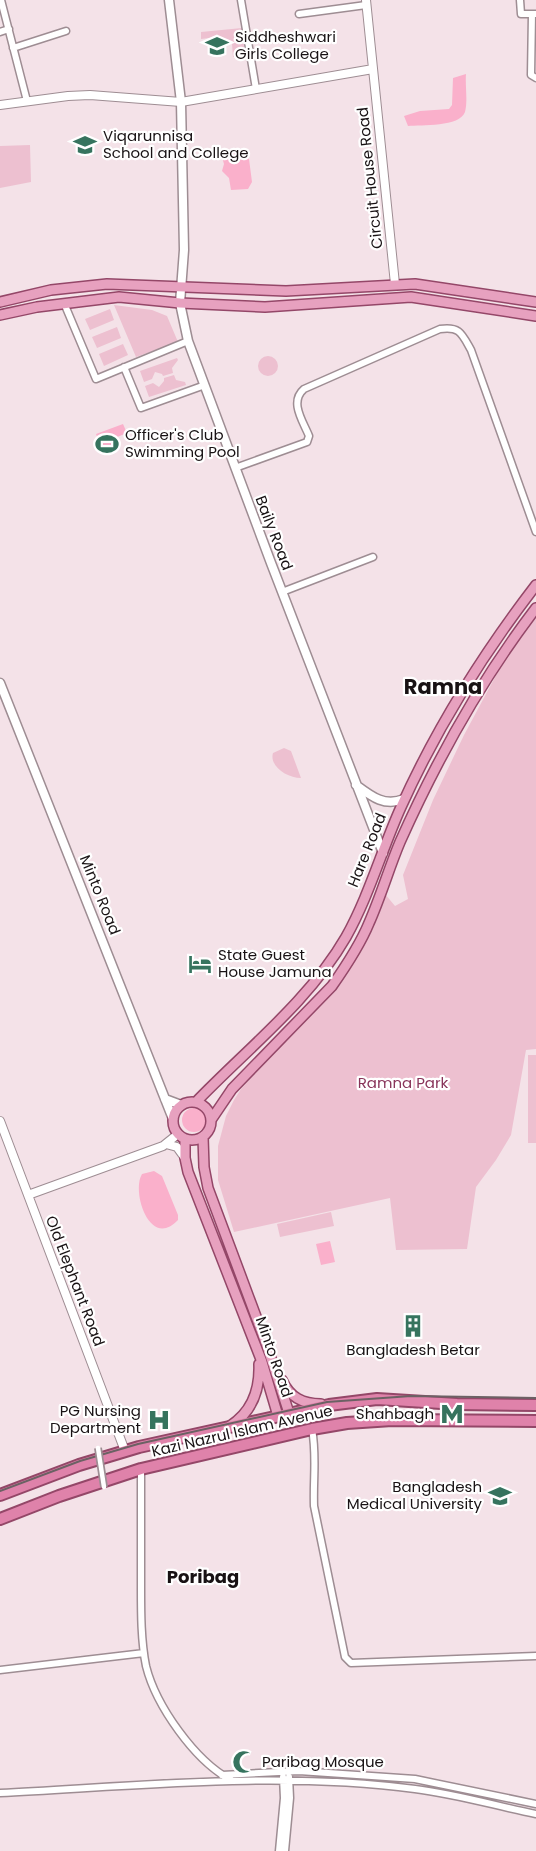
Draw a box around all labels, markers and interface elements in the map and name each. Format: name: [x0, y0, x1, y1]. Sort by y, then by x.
place label: Siddheshwari Girls College: [235, 26, 336, 64]
school or university icon: Siddheshwari Girls College: [204, 33, 230, 59]
street label: Circuit House Road: [352, 106, 387, 250]
place label: Viqarunnisa School and College: [103, 125, 249, 163]
school or university icon: Viqarunnisa School and College: [72, 132, 98, 158]
place label: Officer's Club Swimming Pool: [125, 424, 240, 462]
sports icon: Officer's Club Swimming Pool: [94, 431, 120, 457]
street label: Baily Road: [251, 493, 298, 573]
district label: Ramna: [404, 672, 482, 701]
street label: Hare Road: [342, 810, 391, 890]
street label: Minto Road: [75, 852, 126, 938]
place label: State Guest House Jamuna: [218, 944, 332, 982]
hotel icon: State Guest House Jamuna: [187, 951, 213, 977]
park label: Ramna Park: [358, 1072, 449, 1093]
street label: Old Elephant Road: [41, 1213, 110, 1349]
building icon: Bangladesh Betar: [400, 1313, 426, 1339]
street label: Minto Road: [251, 1314, 298, 1400]
place label: Bangladesh Betar: [346, 1339, 480, 1360]
street label: Kazi Nazrul Islam Avenue: [149, 1399, 334, 1462]
place label: PG Nursing Department: [50, 1400, 141, 1438]
metro station icon: Shahbagh: [439, 1401, 465, 1427]
place label: Shahbagh: [356, 1403, 434, 1424]
hospital icon: PG Nursing Department: [146, 1407, 172, 1433]
place label: Bangladesh Medical University: [347, 1476, 483, 1514]
school or university icon: Bangladesh Medical University: [487, 1483, 513, 1509]
district label: Poribag: [167, 1564, 239, 1589]
mosque icon: Paribag Mosque: [231, 1749, 257, 1775]
place label: Paribag Mosque: [262, 1751, 384, 1772]

